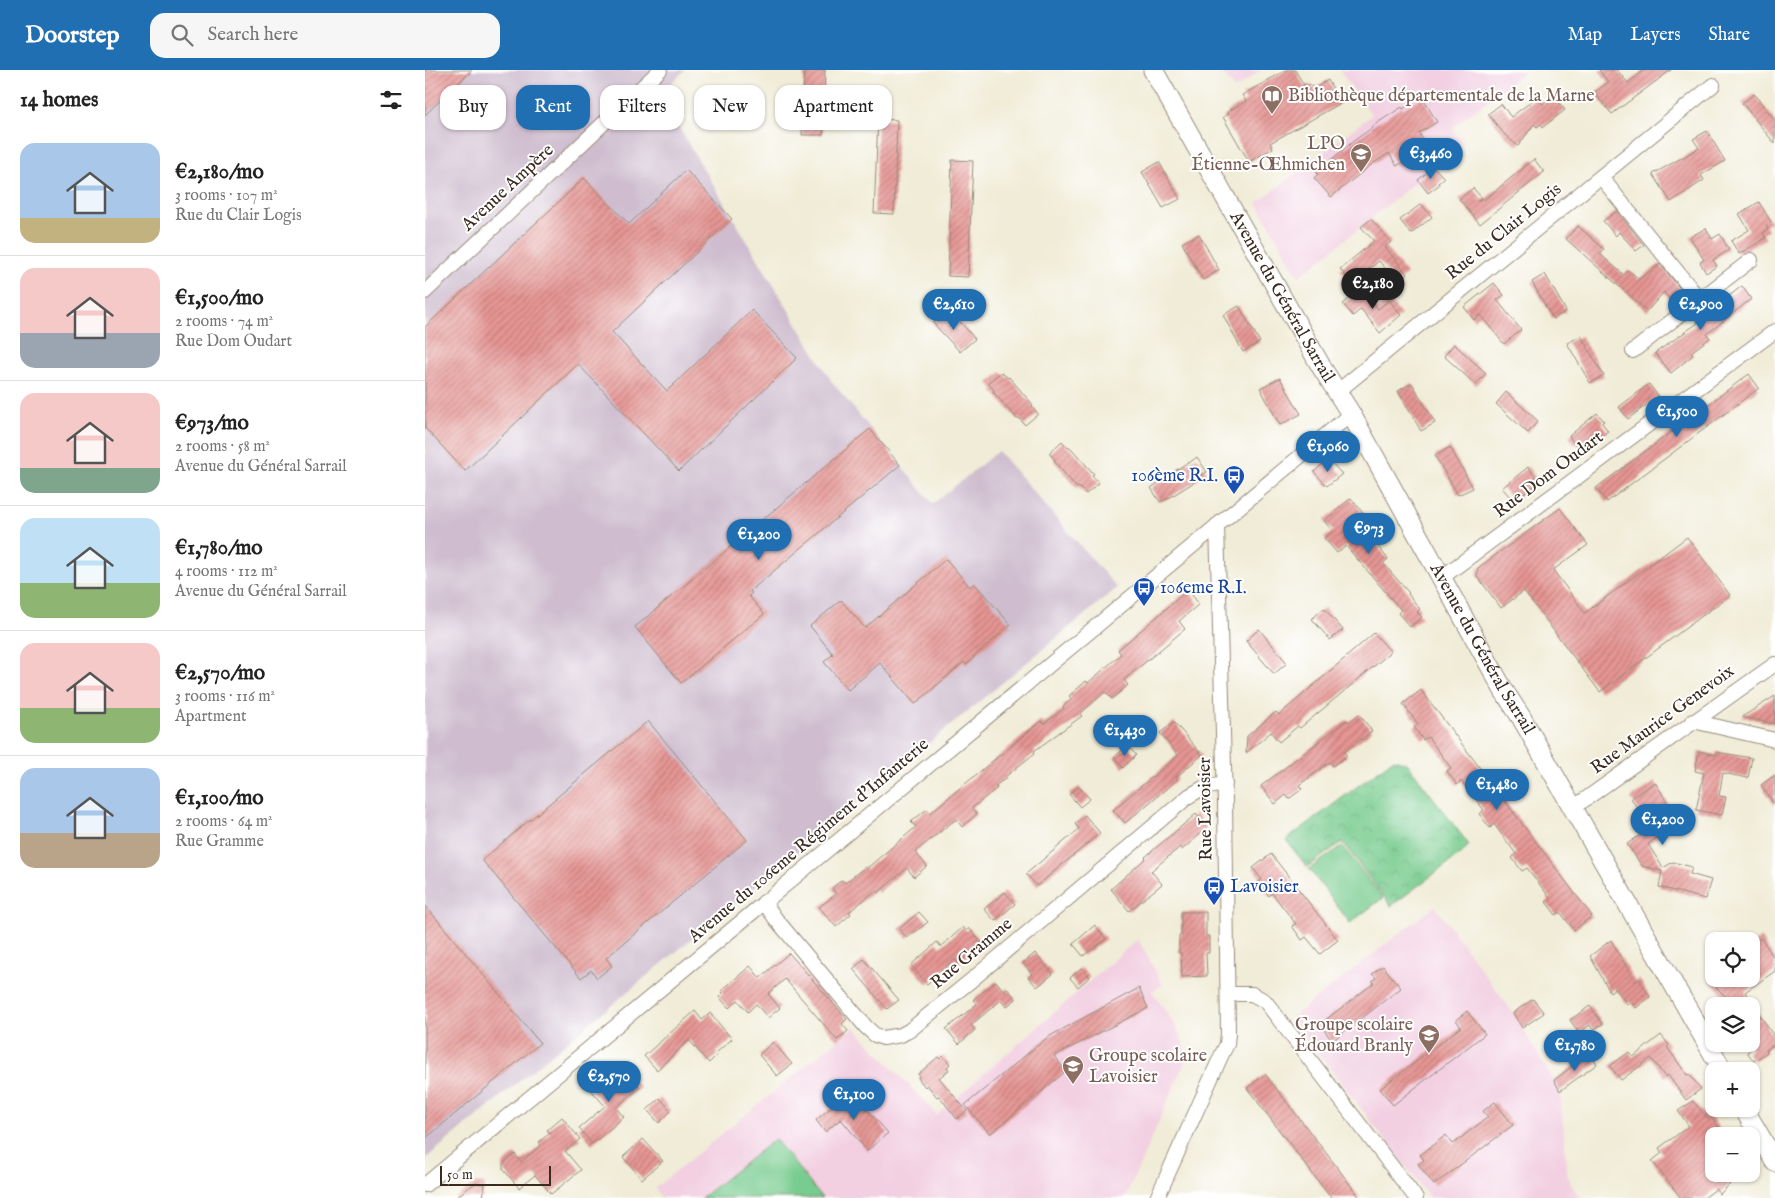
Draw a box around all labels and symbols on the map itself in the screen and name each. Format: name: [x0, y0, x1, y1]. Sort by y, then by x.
library icon: Bibliothèque départementale de la Marne: [1260, 84, 1284, 115]
place label: Bibliothèque départementale de la Marne: [1288, 85, 1595, 108]
place label: LPO Étienne-Œhmichen: [1191, 133, 1345, 177]
pin: €3,460: [1390, 138, 1472, 180]
street label: Avenue Ampère: [456, 139, 559, 237]
school or university icon: LPO Étienne-Œhmichen: [1349, 142, 1373, 173]
street label: Rue du Clair Logis: [1441, 178, 1567, 286]
street label: Avenue du Général Sarrail: [1224, 206, 1340, 387]
pin: €2,180: [1332, 268, 1414, 310]
pin: €2,610: [913, 288, 995, 331]
pin: €2,900: [1660, 288, 1742, 331]
pin: €1,500: [1636, 396, 1718, 438]
street label: Rue Dom Oudart: [1490, 426, 1608, 524]
pin: €1,060: [1287, 430, 1369, 473]
bus stop icon: 106ème R.I.: [1222, 464, 1246, 495]
place label: 106ème R.I.: [1131, 465, 1218, 488]
pin: €973: [1339, 512, 1399, 555]
pin: €1,200: [718, 518, 800, 561]
street label: Avenue du Général Sarrail: [1424, 558, 1540, 739]
bus stop icon: 106eme R.I.: [1132, 576, 1156, 607]
place label: 106eme R.I.: [1160, 577, 1247, 600]
street label: Rue Maurice Genevoix: [1587, 660, 1739, 780]
pin: €1,430: [1084, 714, 1166, 757]
street label: Avenue du 106eme Régiment d'Infanterie: [683, 733, 934, 949]
street label: Rue Lavoisier: [1194, 757, 1218, 861]
pin: €1,480: [1456, 768, 1538, 811]
pin: €1,200: [1622, 804, 1704, 846]
bus stop icon: Lavoisier: [1202, 875, 1226, 906]
place label: Lavoisier: [1230, 876, 1299, 899]
street label: Rue Gramme: [926, 913, 1018, 995]
place label: Groupe scolaire Édouard Branly: [1295, 1014, 1413, 1058]
school or university icon: Groupe scolaire Édouard Branly: [1417, 1023, 1441, 1054]
pin: €1,780: [1534, 1030, 1616, 1072]
place label: Groupe scolaire Lavoisier: [1089, 1045, 1207, 1089]
school or university icon: Groupe scolaire Lavoisier: [1061, 1054, 1085, 1085]
pin: €2,570: [568, 1060, 650, 1103]
pin: €1,100: [813, 1078, 895, 1121]
scale bar: [440, 1163, 551, 1186]

